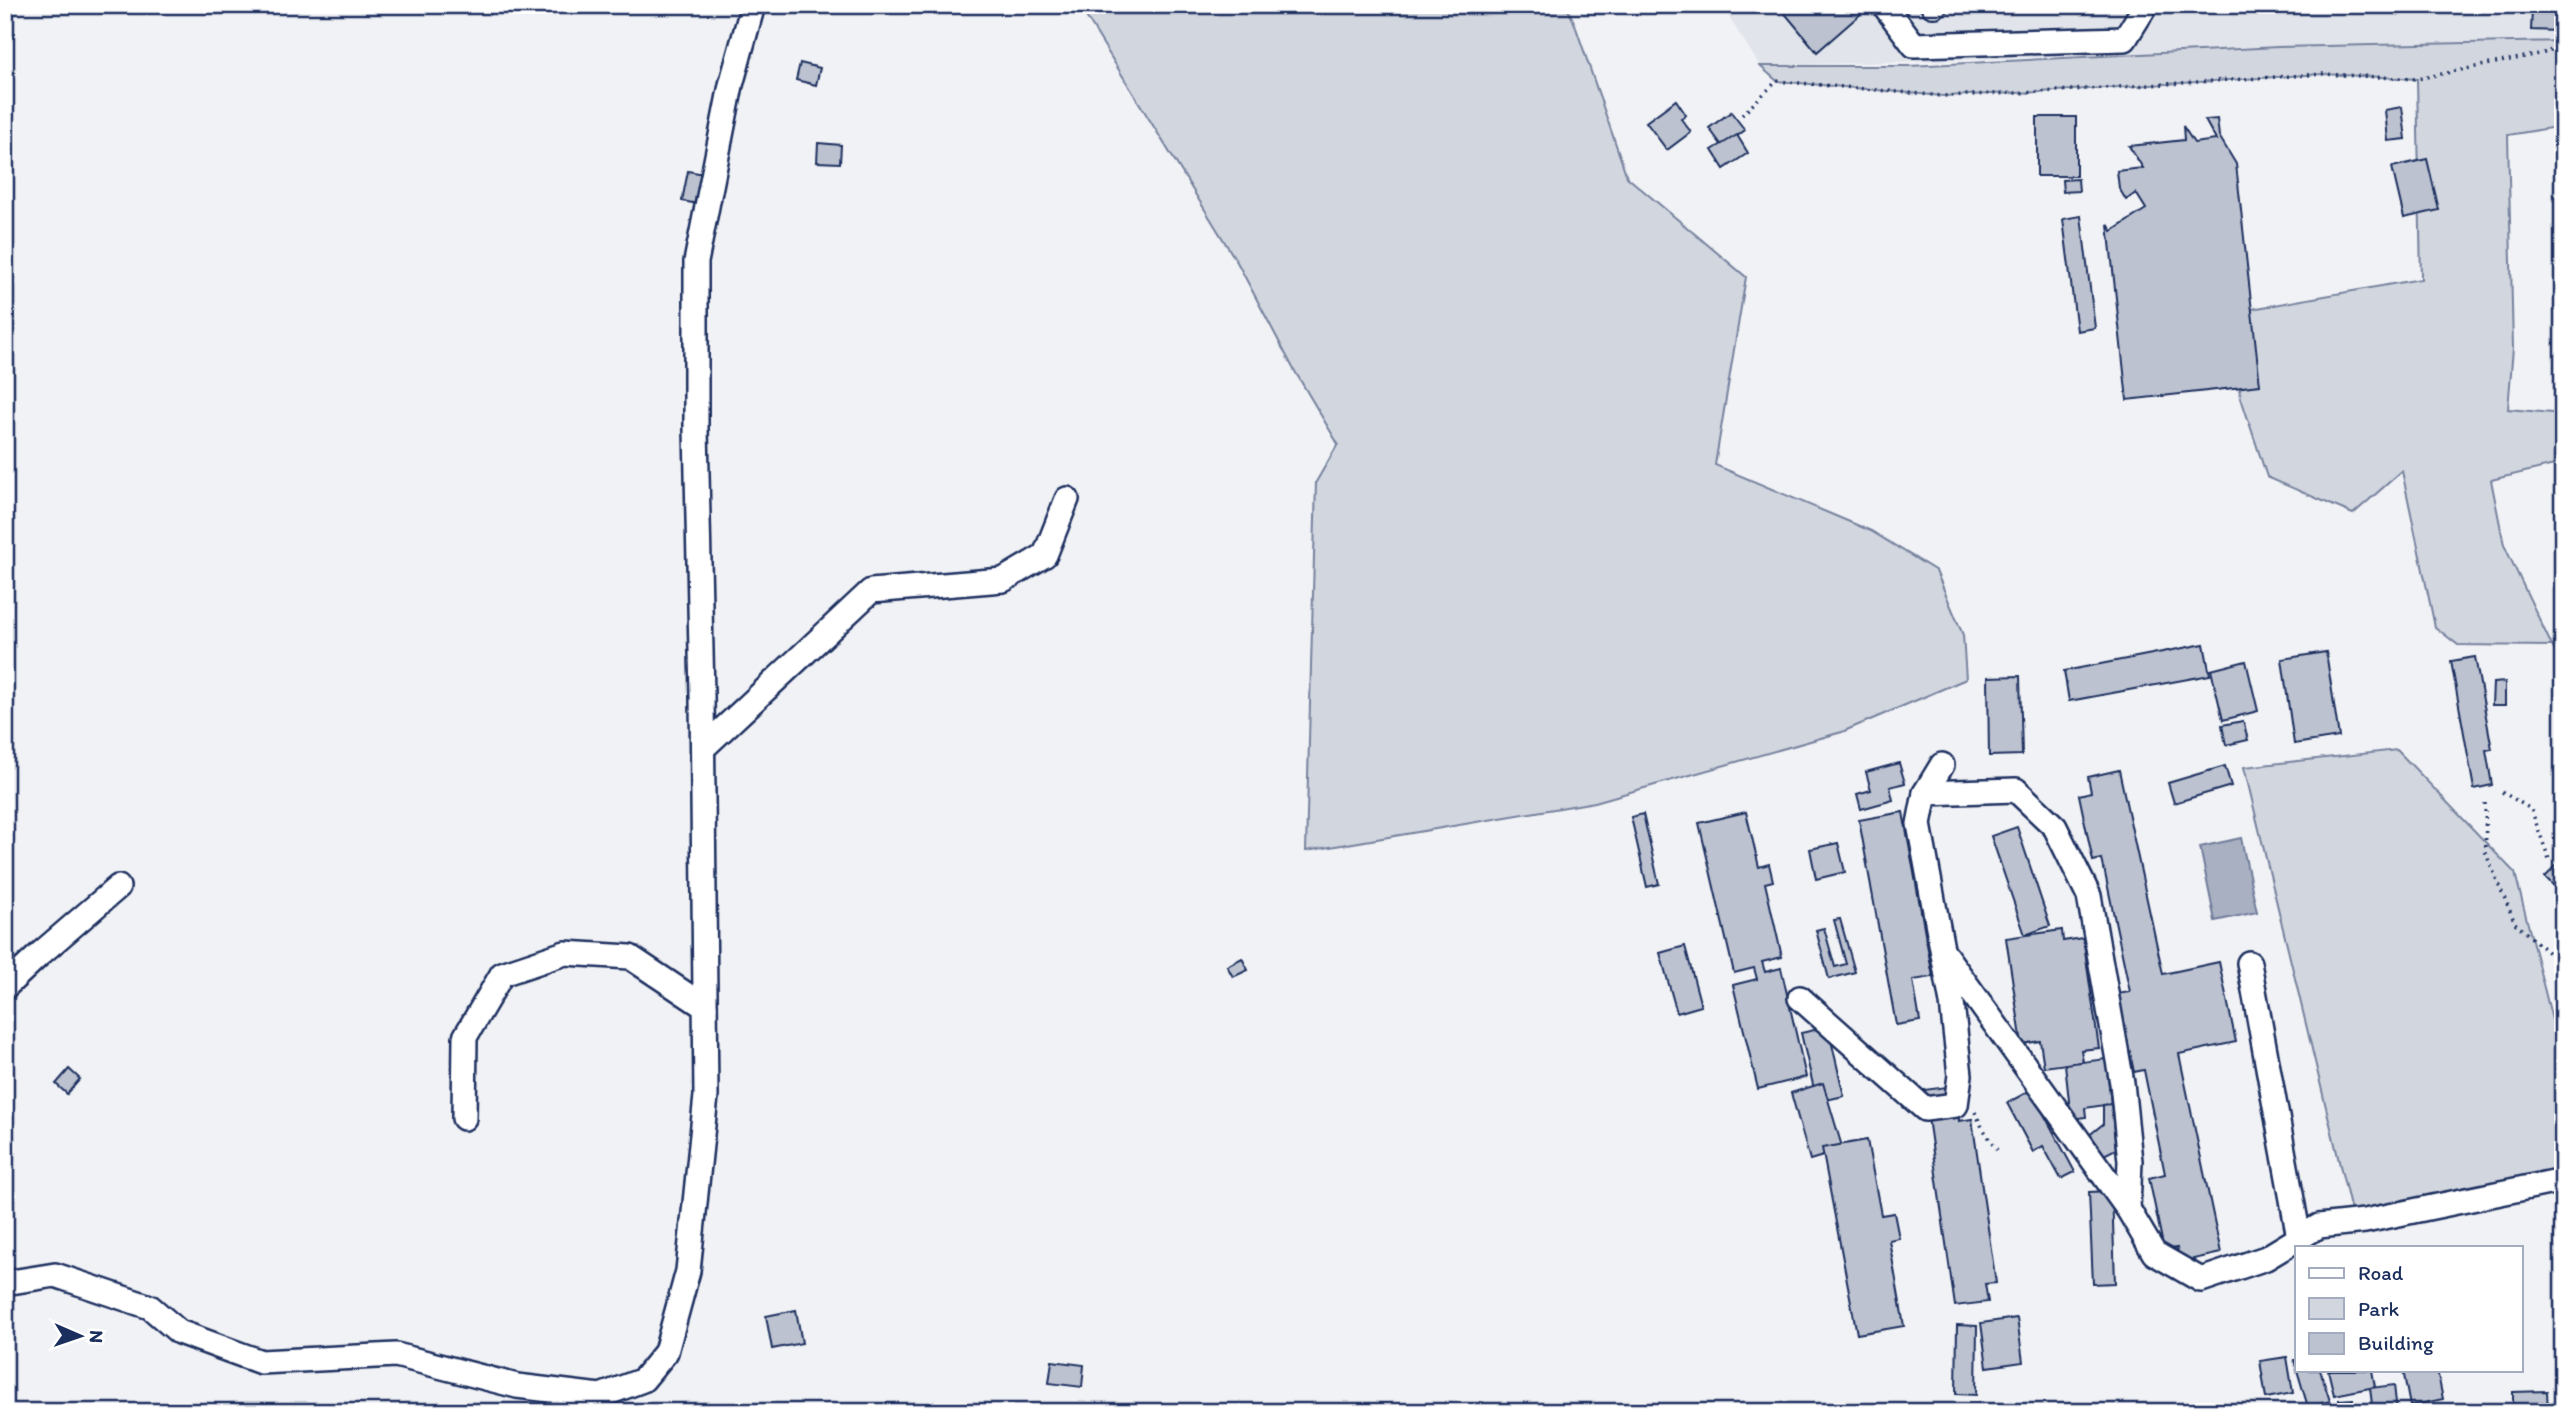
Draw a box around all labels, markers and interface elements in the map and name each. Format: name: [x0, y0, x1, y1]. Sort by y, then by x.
legend: [2295, 1246, 2522, 1372]
text: Road: [2358, 1260, 2404, 1285]
text: Park: [2358, 1296, 2400, 1321]
north arrow: [46, 1302, 116, 1372]
text: N: [85, 1330, 108, 1343]
text: Building: [2358, 1330, 2434, 1355]

